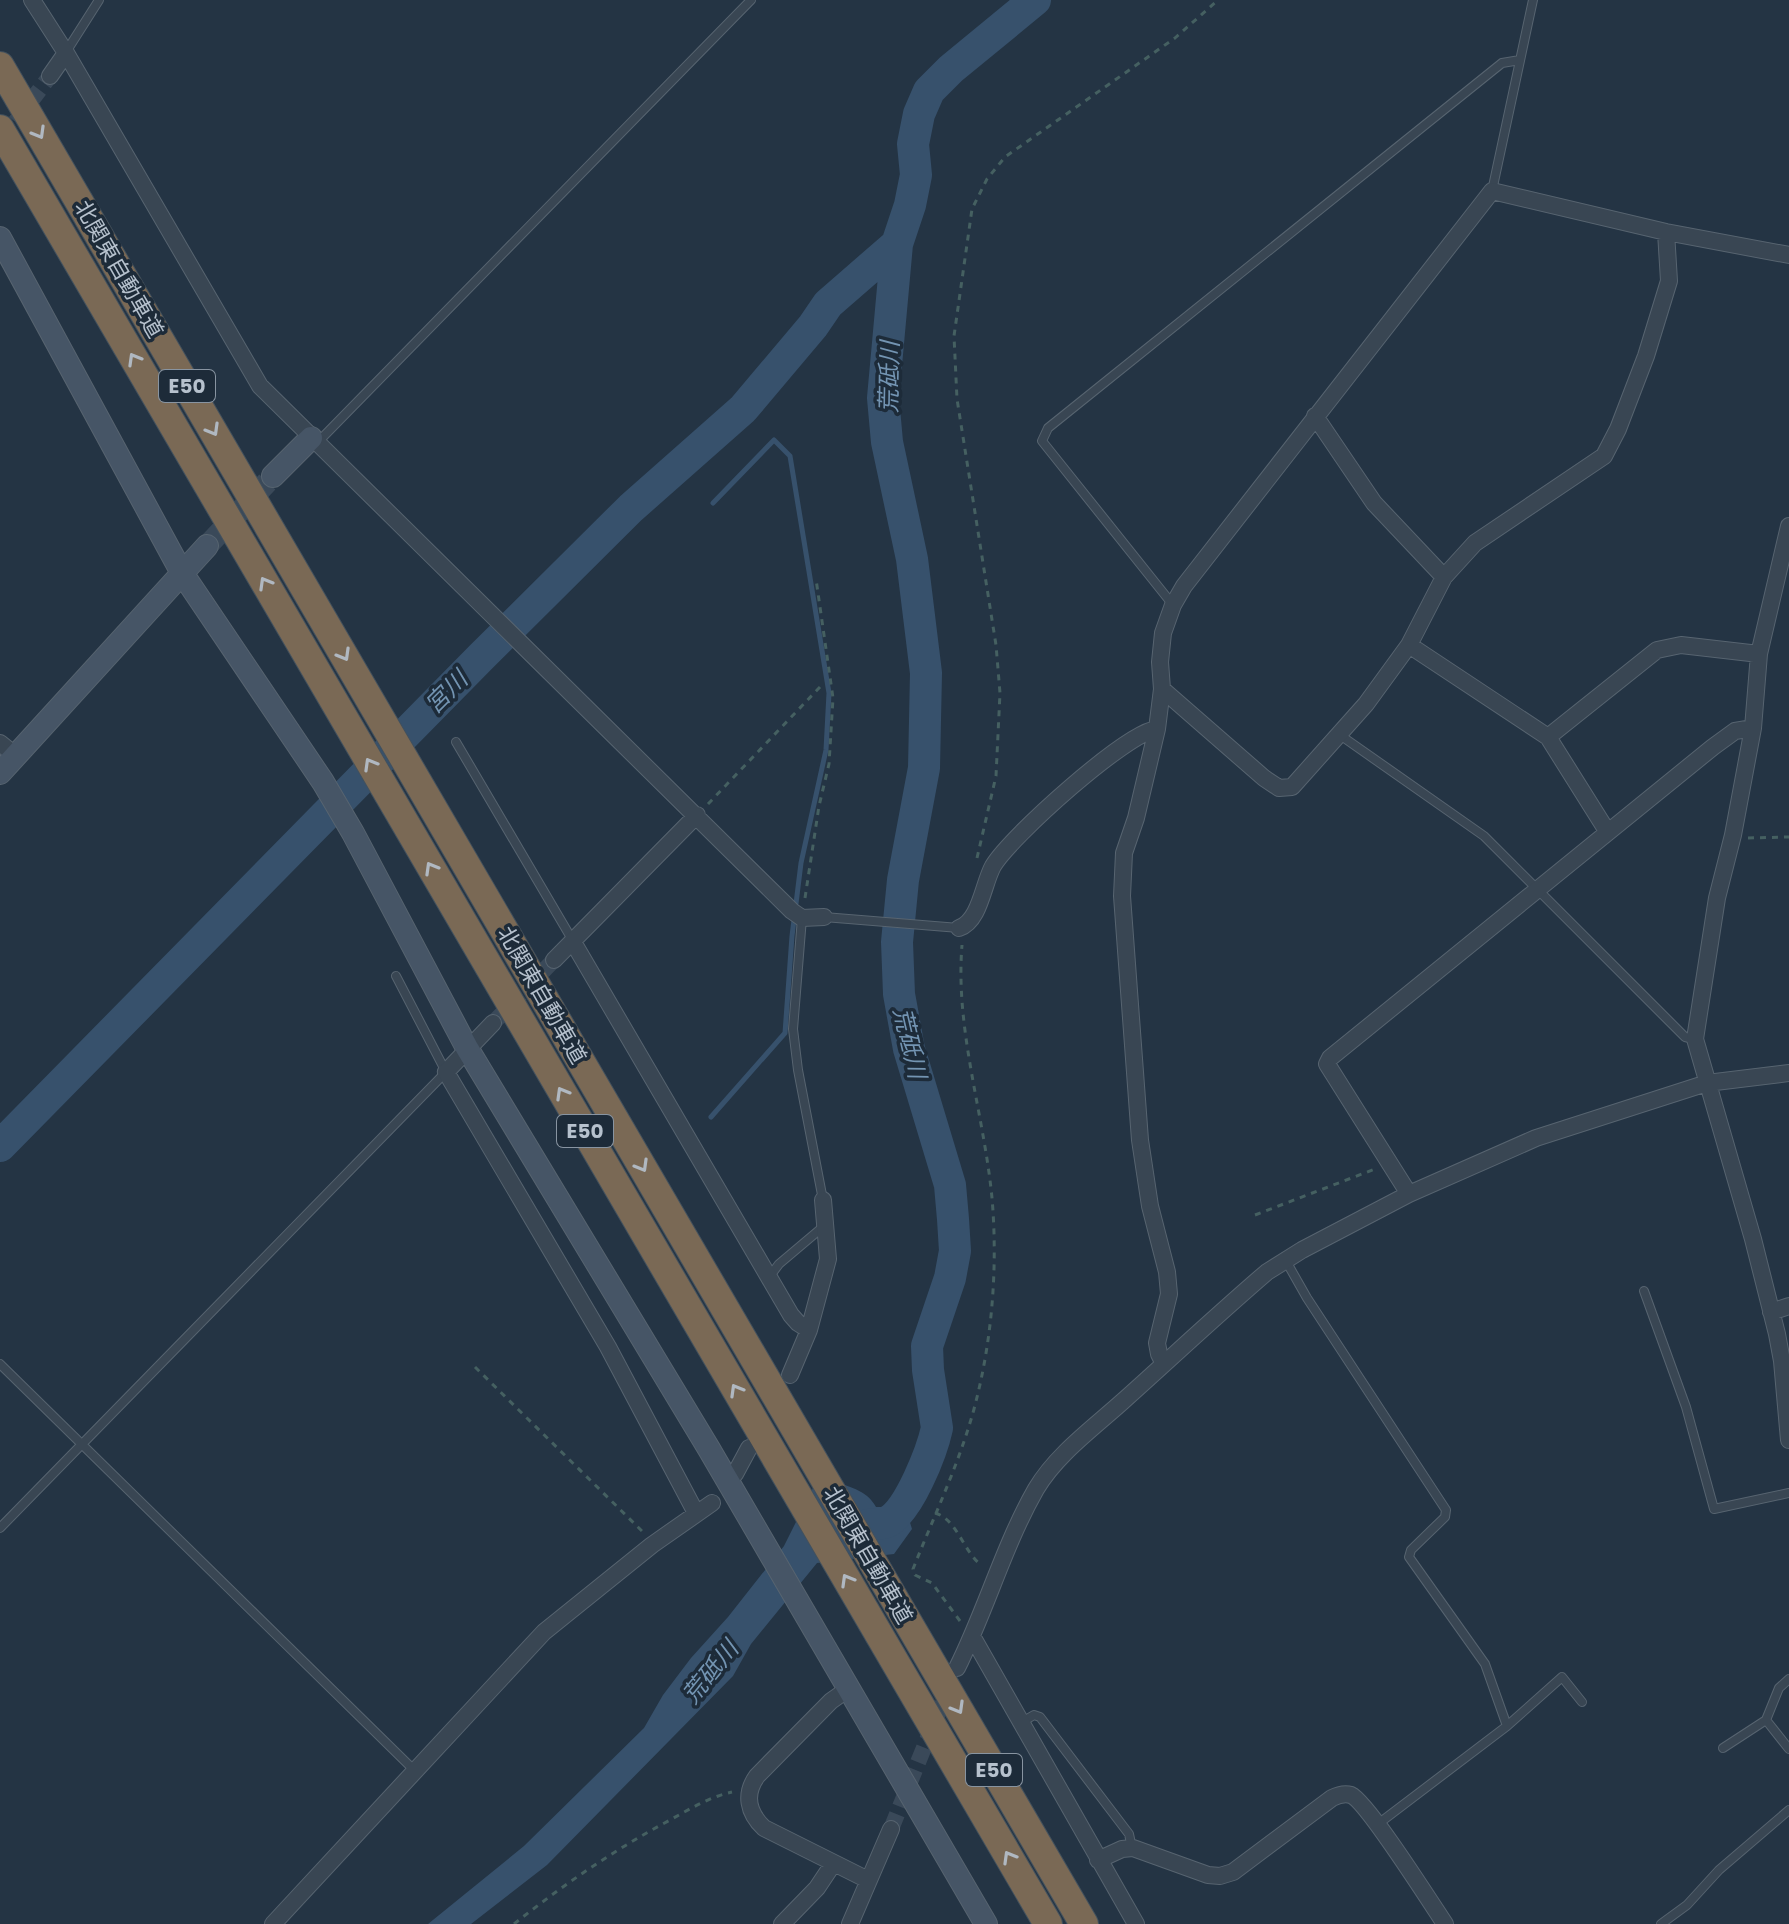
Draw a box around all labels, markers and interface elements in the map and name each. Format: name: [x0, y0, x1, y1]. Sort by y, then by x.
one-way arrow: [29, 124, 45, 139]
street label: 北関東自動車道: [67, 195, 171, 343]
water label: 荒砥川: [872, 338, 906, 413]
one-way arrow: [128, 353, 144, 367]
road number: E50: [159, 370, 215, 402]
one-way arrow: [203, 421, 219, 436]
one-way arrow: [259, 577, 275, 592]
one-way arrow: [334, 646, 350, 661]
water label: 宮川: [417, 661, 477, 721]
one-way arrow: [364, 758, 380, 773]
one-way arrow: [425, 862, 441, 877]
street label: 北関東自動車道: [490, 921, 594, 1069]
water label: 荒砥川: [886, 1004, 935, 1085]
one-way arrow: [556, 1087, 572, 1102]
road number: E50: [557, 1115, 613, 1147]
one-way arrow: [632, 1157, 648, 1172]
one-way arrow: [730, 1384, 746, 1399]
street label: 北関東自動車道: [816, 1481, 920, 1629]
one-way arrow: [841, 1574, 857, 1589]
water label: 荒砥川: [675, 1631, 747, 1710]
one-way arrow: [948, 1699, 964, 1714]
road number: E50: [966, 1754, 1022, 1786]
one-way arrow: [1003, 1851, 1019, 1866]

